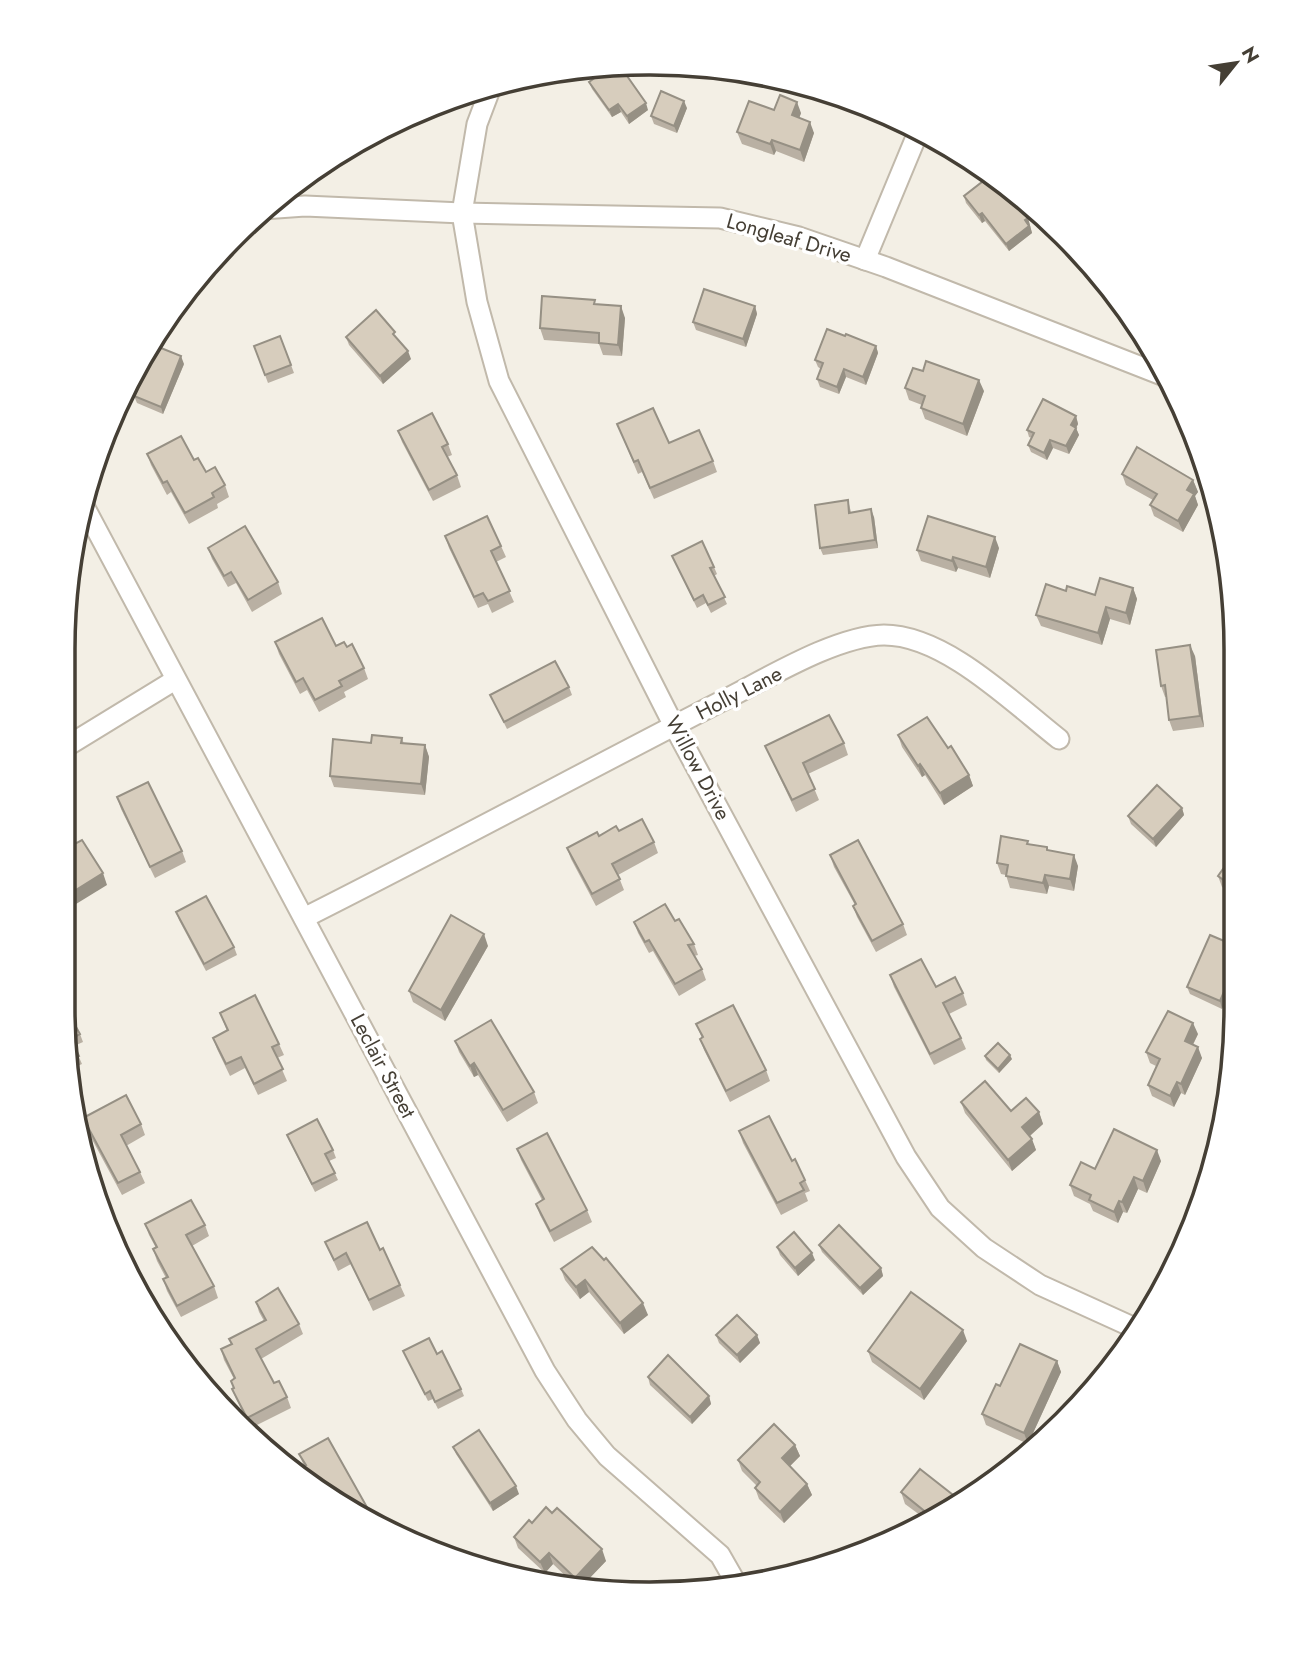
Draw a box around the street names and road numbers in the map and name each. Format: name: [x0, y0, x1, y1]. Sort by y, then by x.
street label: Longleaf Drive: [723, 206, 855, 270]
street label: Holly Lane: [691, 658, 787, 727]
street label: Willow Drive: [658, 710, 738, 826]
street label: Leclair Street: [343, 1008, 423, 1124]

